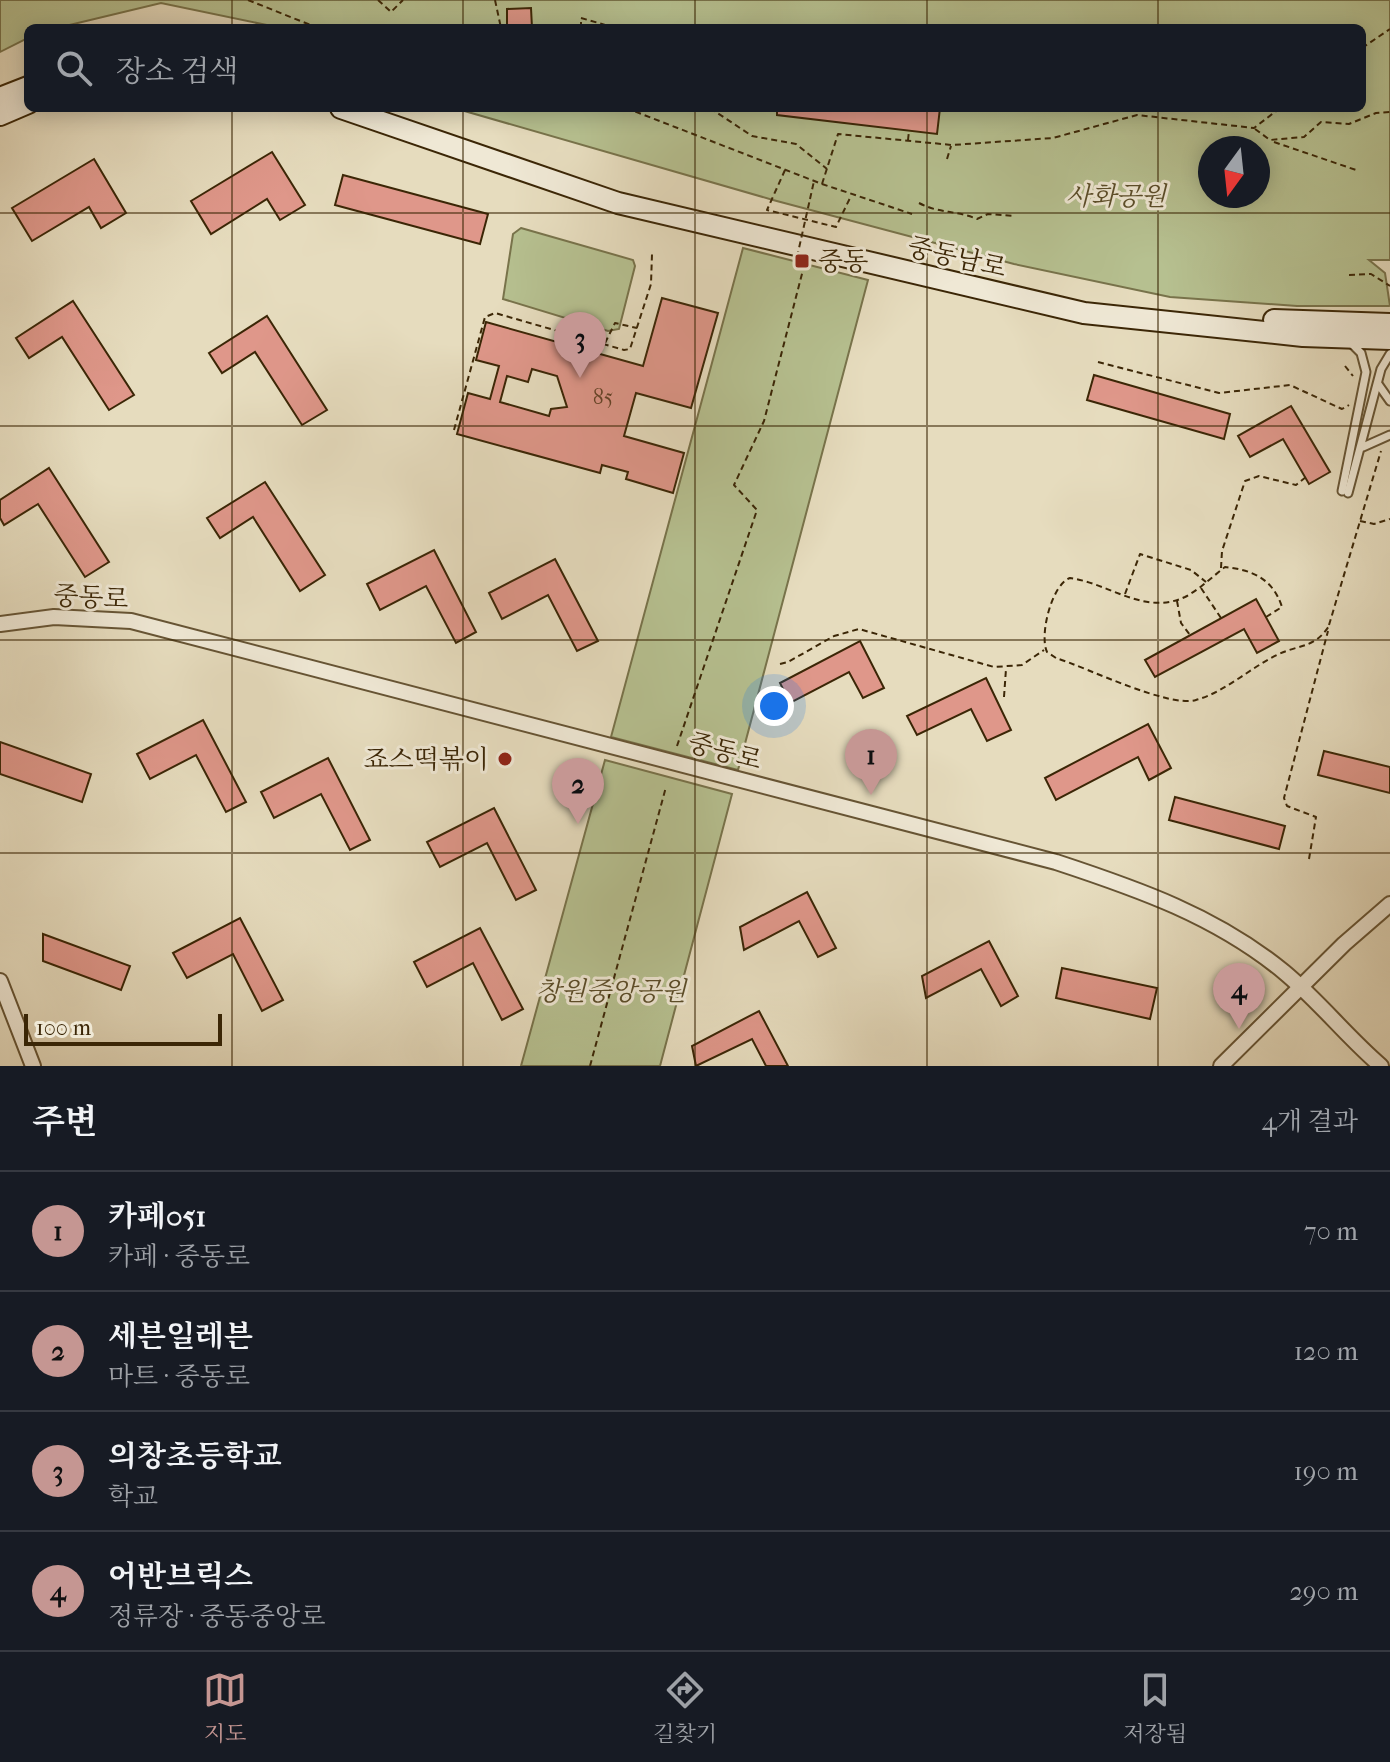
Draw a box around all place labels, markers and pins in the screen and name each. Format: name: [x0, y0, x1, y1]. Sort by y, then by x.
place label: 중동: [818, 246, 868, 277]
marker: 중동: [793, 252, 811, 270]
pin: 3: [554, 312, 606, 378]
pin: 1: [845, 729, 897, 795]
place label: 죠스떡볶이: [363, 744, 489, 775]
marker: 죠스떡볶이: [496, 750, 514, 768]
pin: 2: [552, 758, 604, 824]
pin: 4: [1213, 963, 1265, 1029]

